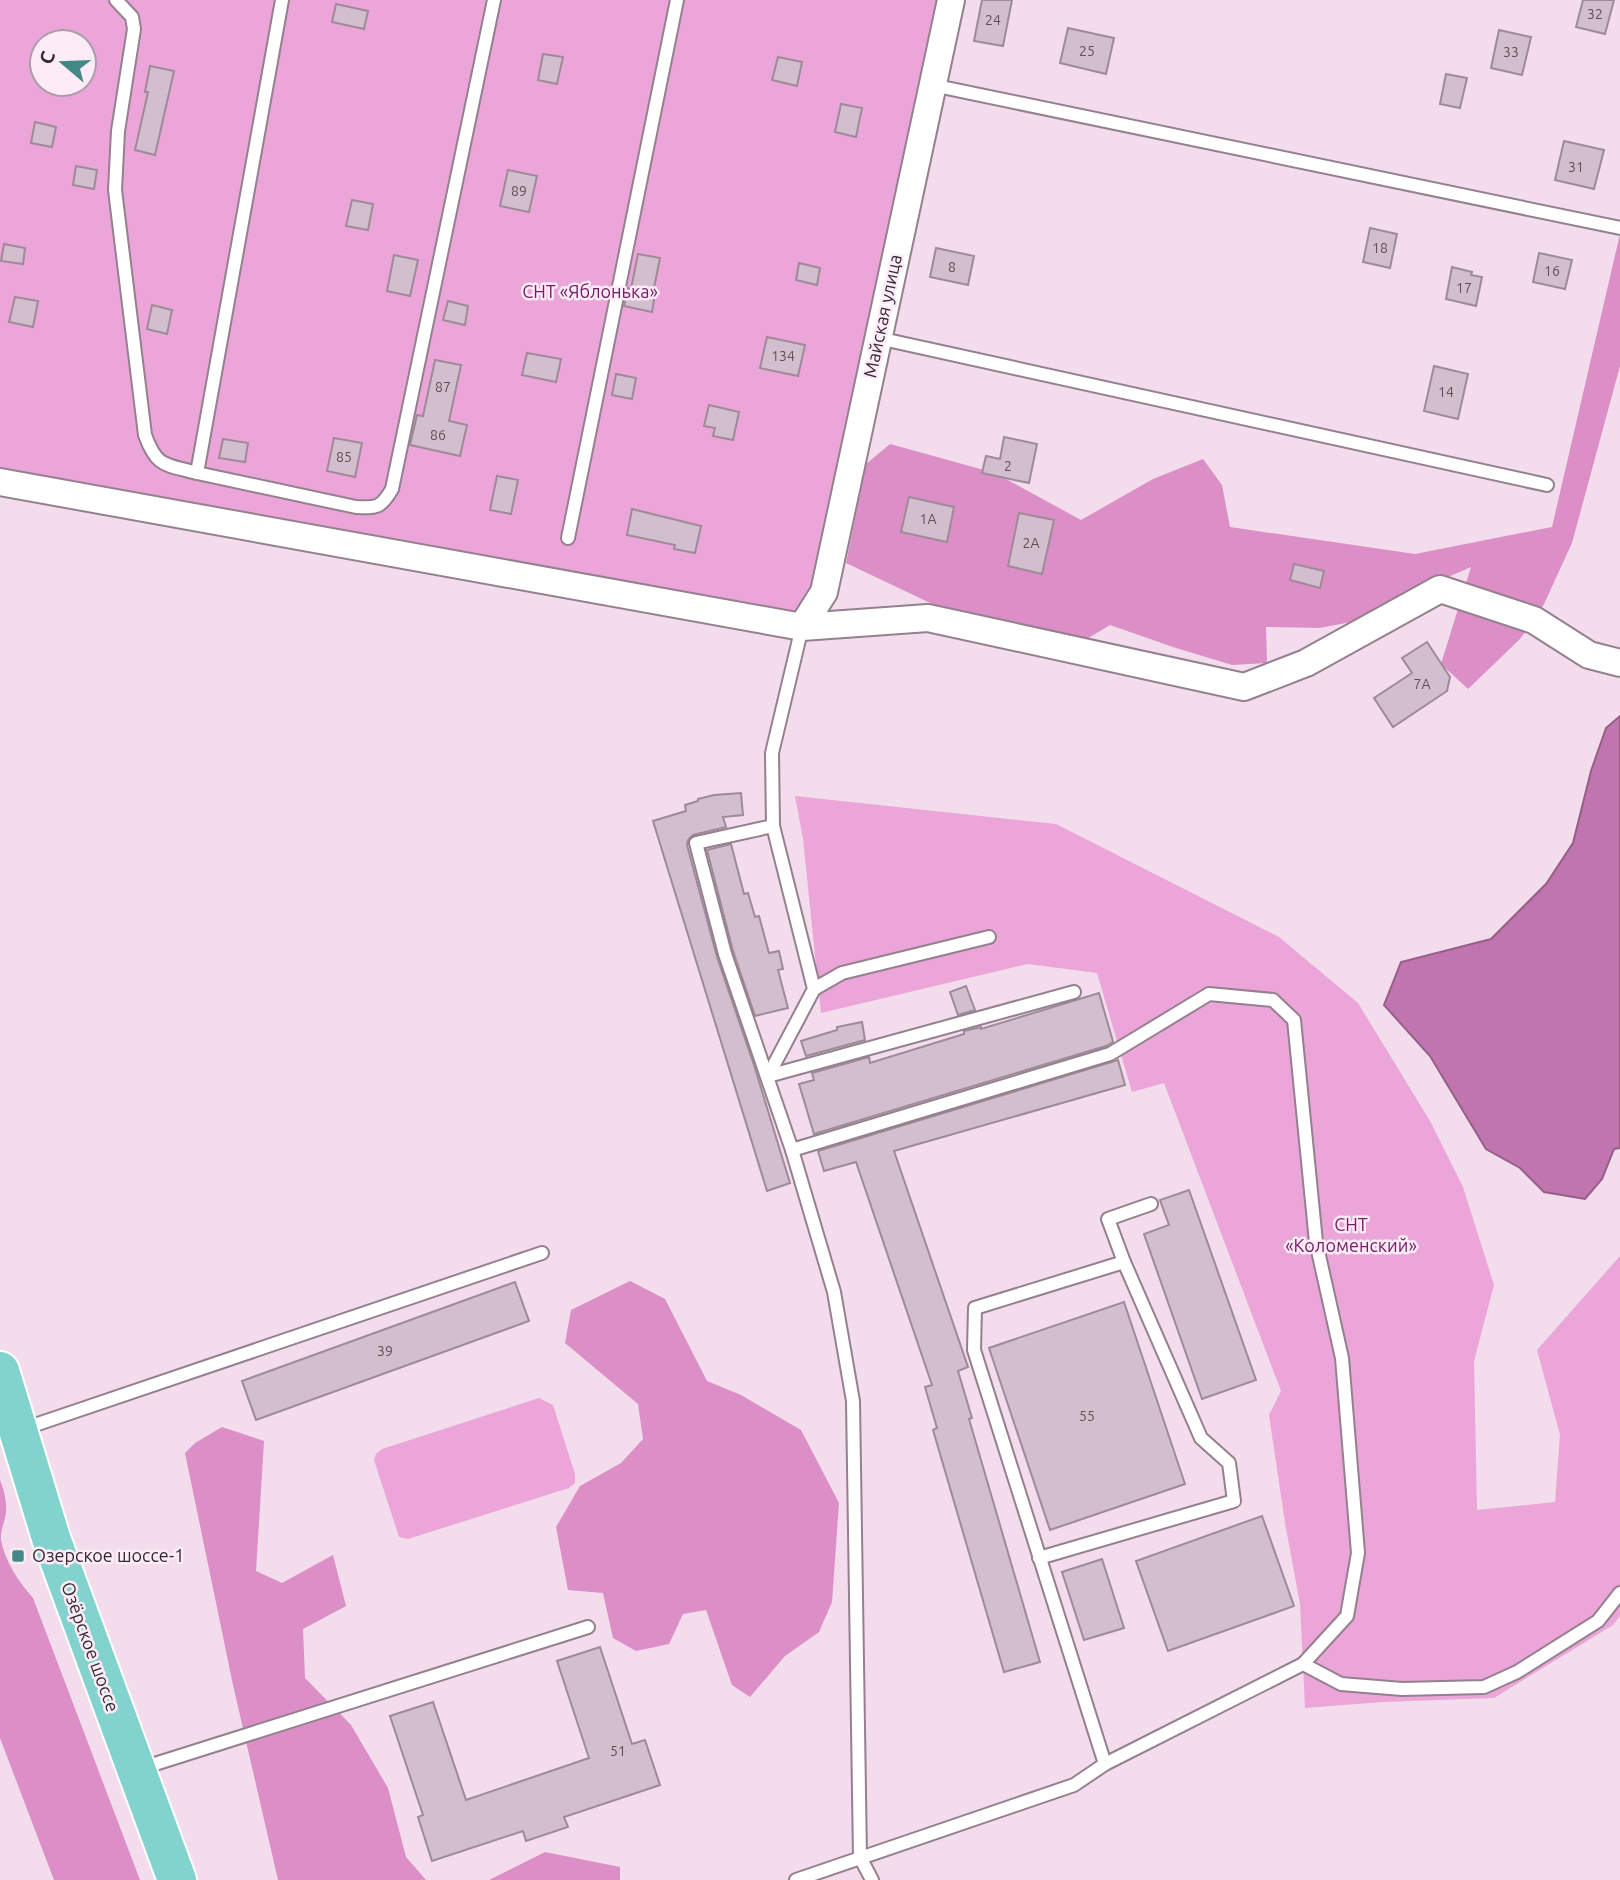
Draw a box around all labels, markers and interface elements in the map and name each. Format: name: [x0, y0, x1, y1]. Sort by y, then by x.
house number: 32: [1587, 6, 1603, 22]
house number: 24: [985, 12, 1001, 28]
north arrow: [28, 28, 98, 98]
house number: 25: [1079, 43, 1095, 59]
house number: 33: [1503, 44, 1519, 60]
text: С: [35, 48, 59, 67]
house number: 31: [1568, 159, 1584, 175]
house number: 89: [511, 183, 527, 199]
house number: 18: [1372, 240, 1388, 256]
street label: Майская улица: [859, 252, 905, 379]
house number: 8: [948, 259, 956, 275]
house number: 16: [1544, 263, 1560, 279]
house number: 17: [1456, 280, 1472, 296]
park label: СНТ «Яблонька»: [522, 281, 658, 301]
house number: 134: [771, 348, 795, 364]
house number: 87: [435, 379, 451, 395]
house number: 14: [1438, 384, 1454, 400]
house number: 86: [430, 427, 446, 443]
house number: 85: [336, 449, 352, 465]
house number: 2: [1004, 458, 1012, 474]
house number: 1А: [920, 511, 937, 527]
house number: 2А: [1023, 535, 1040, 551]
house number: 7А: [1414, 676, 1431, 692]
park label: СНТ «Коломенский»: [1285, 1214, 1417, 1255]
house number: 39: [377, 1343, 393, 1359]
house number: 55: [1079, 1408, 1095, 1424]
place label: Озерское шоссе-1: [32, 1545, 184, 1565]
marker: Озерское шоссе-1: [10, 1548, 26, 1564]
street label: Озёрское шоссе: [58, 1579, 124, 1714]
house number: 51: [610, 1743, 626, 1759]

